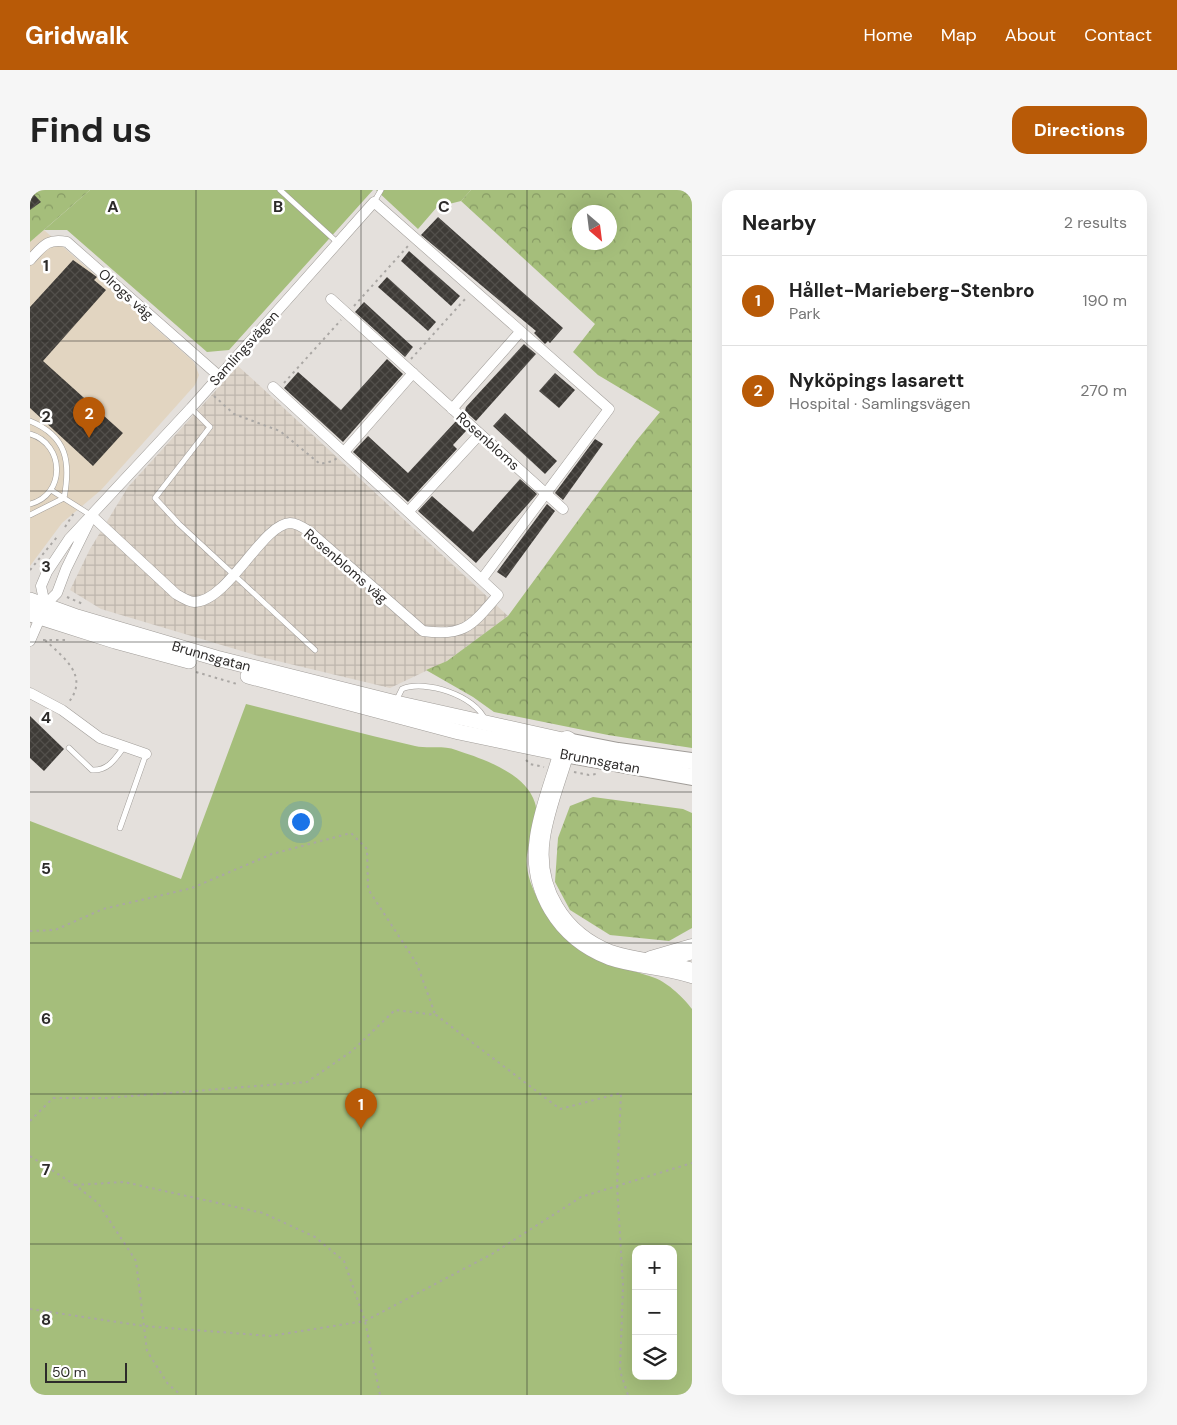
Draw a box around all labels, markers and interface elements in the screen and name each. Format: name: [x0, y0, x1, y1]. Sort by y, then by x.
text: Gridwalk: [25, 20, 129, 51]
text: Home: [863, 23, 913, 47]
text: Map: [941, 23, 977, 47]
text: About: [1005, 23, 1056, 47]
text: Contact: [1084, 23, 1152, 47]
button: Directions: [1012, 106, 1147, 154]
text: Find us: [30, 107, 152, 153]
text: A: [107, 196, 119, 217]
text: B: [273, 196, 283, 217]
text: C: [438, 196, 450, 217]
north arrow: [572, 205, 617, 250]
text: Nearby: [742, 209, 816, 237]
text: 2 results: [1064, 212, 1127, 233]
text: 1: [43, 255, 49, 276]
street label: Olrogs väg: [95, 265, 157, 324]
text: Hållet-Marieberg-Stenbro: [789, 278, 1035, 303]
text: 1: [755, 290, 761, 311]
text: 190 m: [1083, 290, 1127, 311]
text: Park: [789, 303, 821, 324]
street label: Samlingsvägen: [205, 307, 283, 389]
text: Nyköpings lasarett: [789, 368, 964, 393]
text: 2: [753, 380, 763, 401]
text: 270 m: [1080, 380, 1127, 401]
text: Hospital · Samlingsvägen: [789, 393, 970, 414]
pin: 2: [73, 397, 105, 438]
text: 2: [41, 406, 51, 427]
street label: Rosenbloms: [453, 408, 523, 474]
street label: Rosenbloms väg: [300, 525, 392, 607]
text: 3: [41, 556, 51, 577]
street label: Brunnsgatan: [170, 636, 253, 675]
text: 4: [41, 707, 51, 728]
street label: Brunnsgatan: [558, 744, 642, 778]
your location: [288, 809, 314, 835]
text: 5: [41, 858, 51, 879]
text: 6: [41, 1008, 51, 1029]
pin: 1: [345, 1088, 377, 1129]
text: 7: [42, 1159, 51, 1180]
map controls: [632, 1245, 677, 1380]
button: +: [632, 1245, 677, 1290]
button: −: [632, 1290, 677, 1335]
text: 8: [41, 1309, 51, 1330]
button: layers: [632, 1335, 677, 1380]
scale bar: [45, 1360, 128, 1383]
text: 50 m: [52, 1363, 86, 1381]

